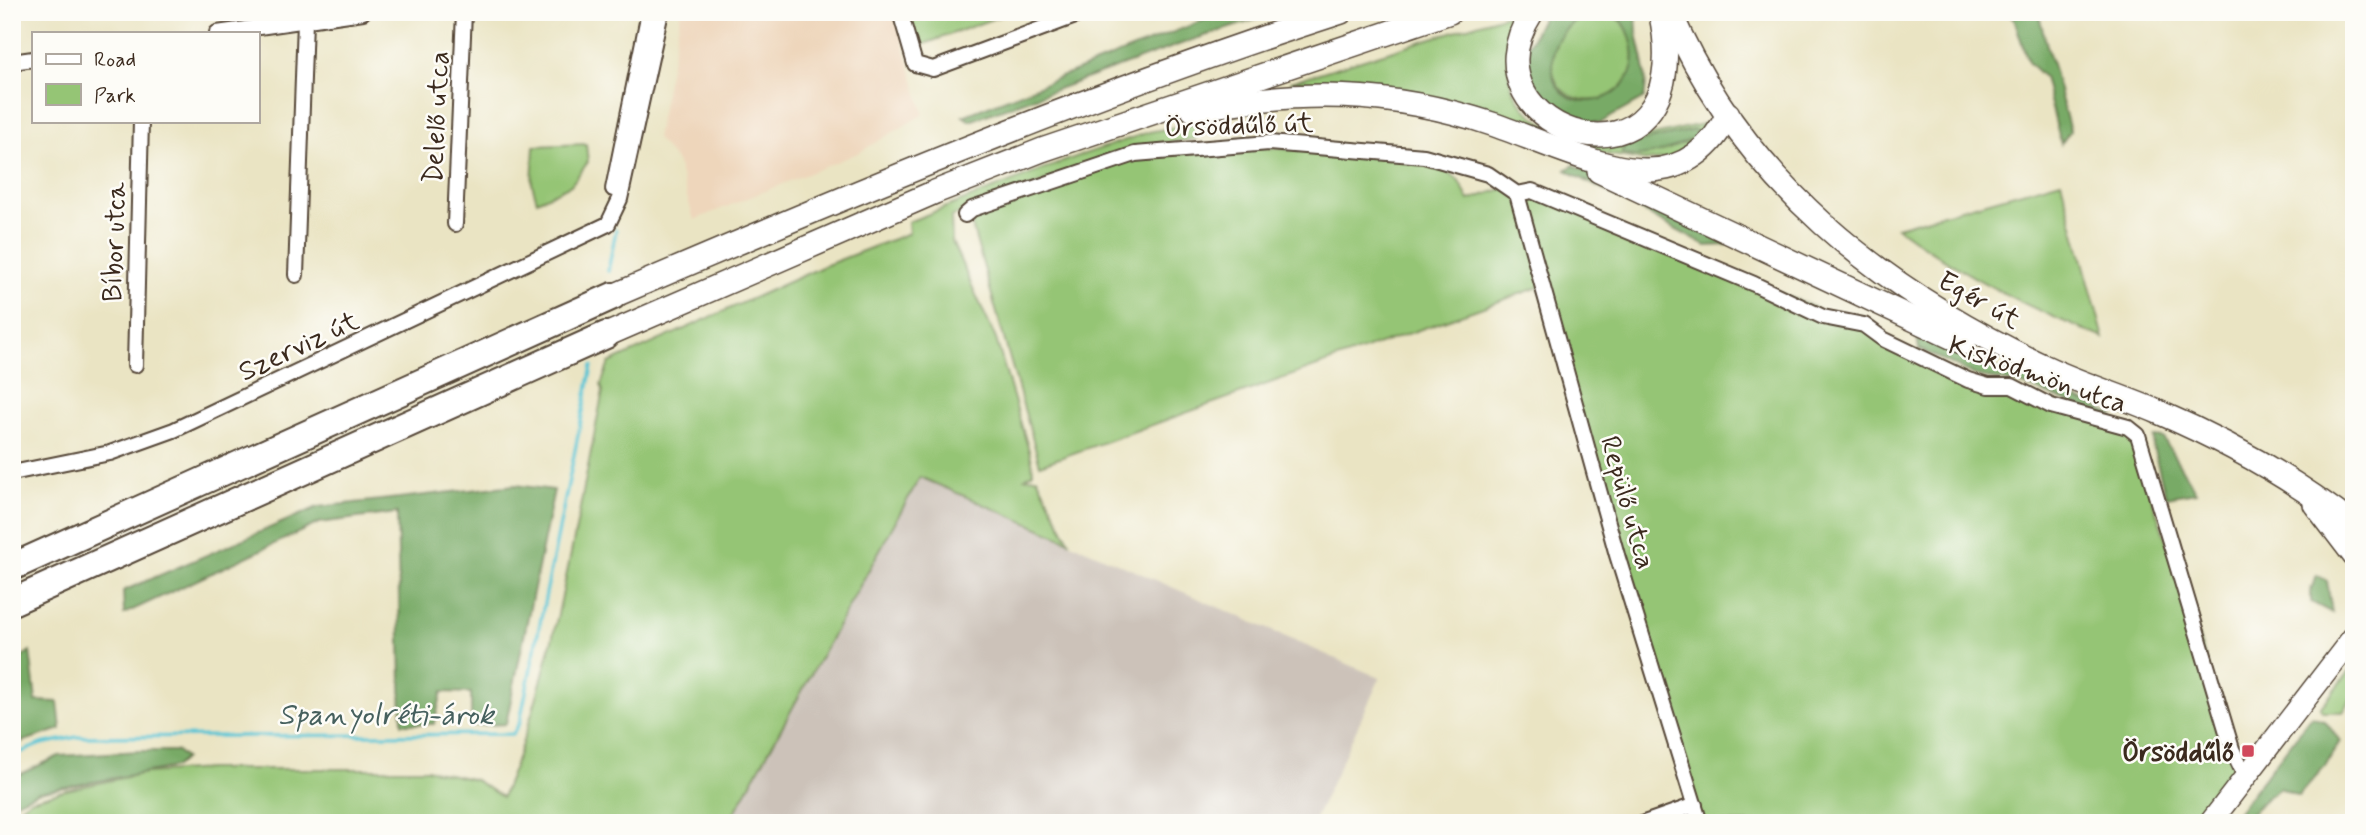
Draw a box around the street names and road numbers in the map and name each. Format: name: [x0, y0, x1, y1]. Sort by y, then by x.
street label: Delelő utca: [416, 50, 459, 184]
street label: Örsöddűlő út: [1164, 105, 1315, 148]
street label: Bíbor utca: [95, 181, 136, 303]
street label: Egér út: [1931, 263, 2027, 339]
street label: Szerviz út: [233, 303, 366, 391]
street label: Kisködmön utca: [1943, 328, 2131, 423]
street label: Repülő utca: [1590, 432, 1663, 574]

